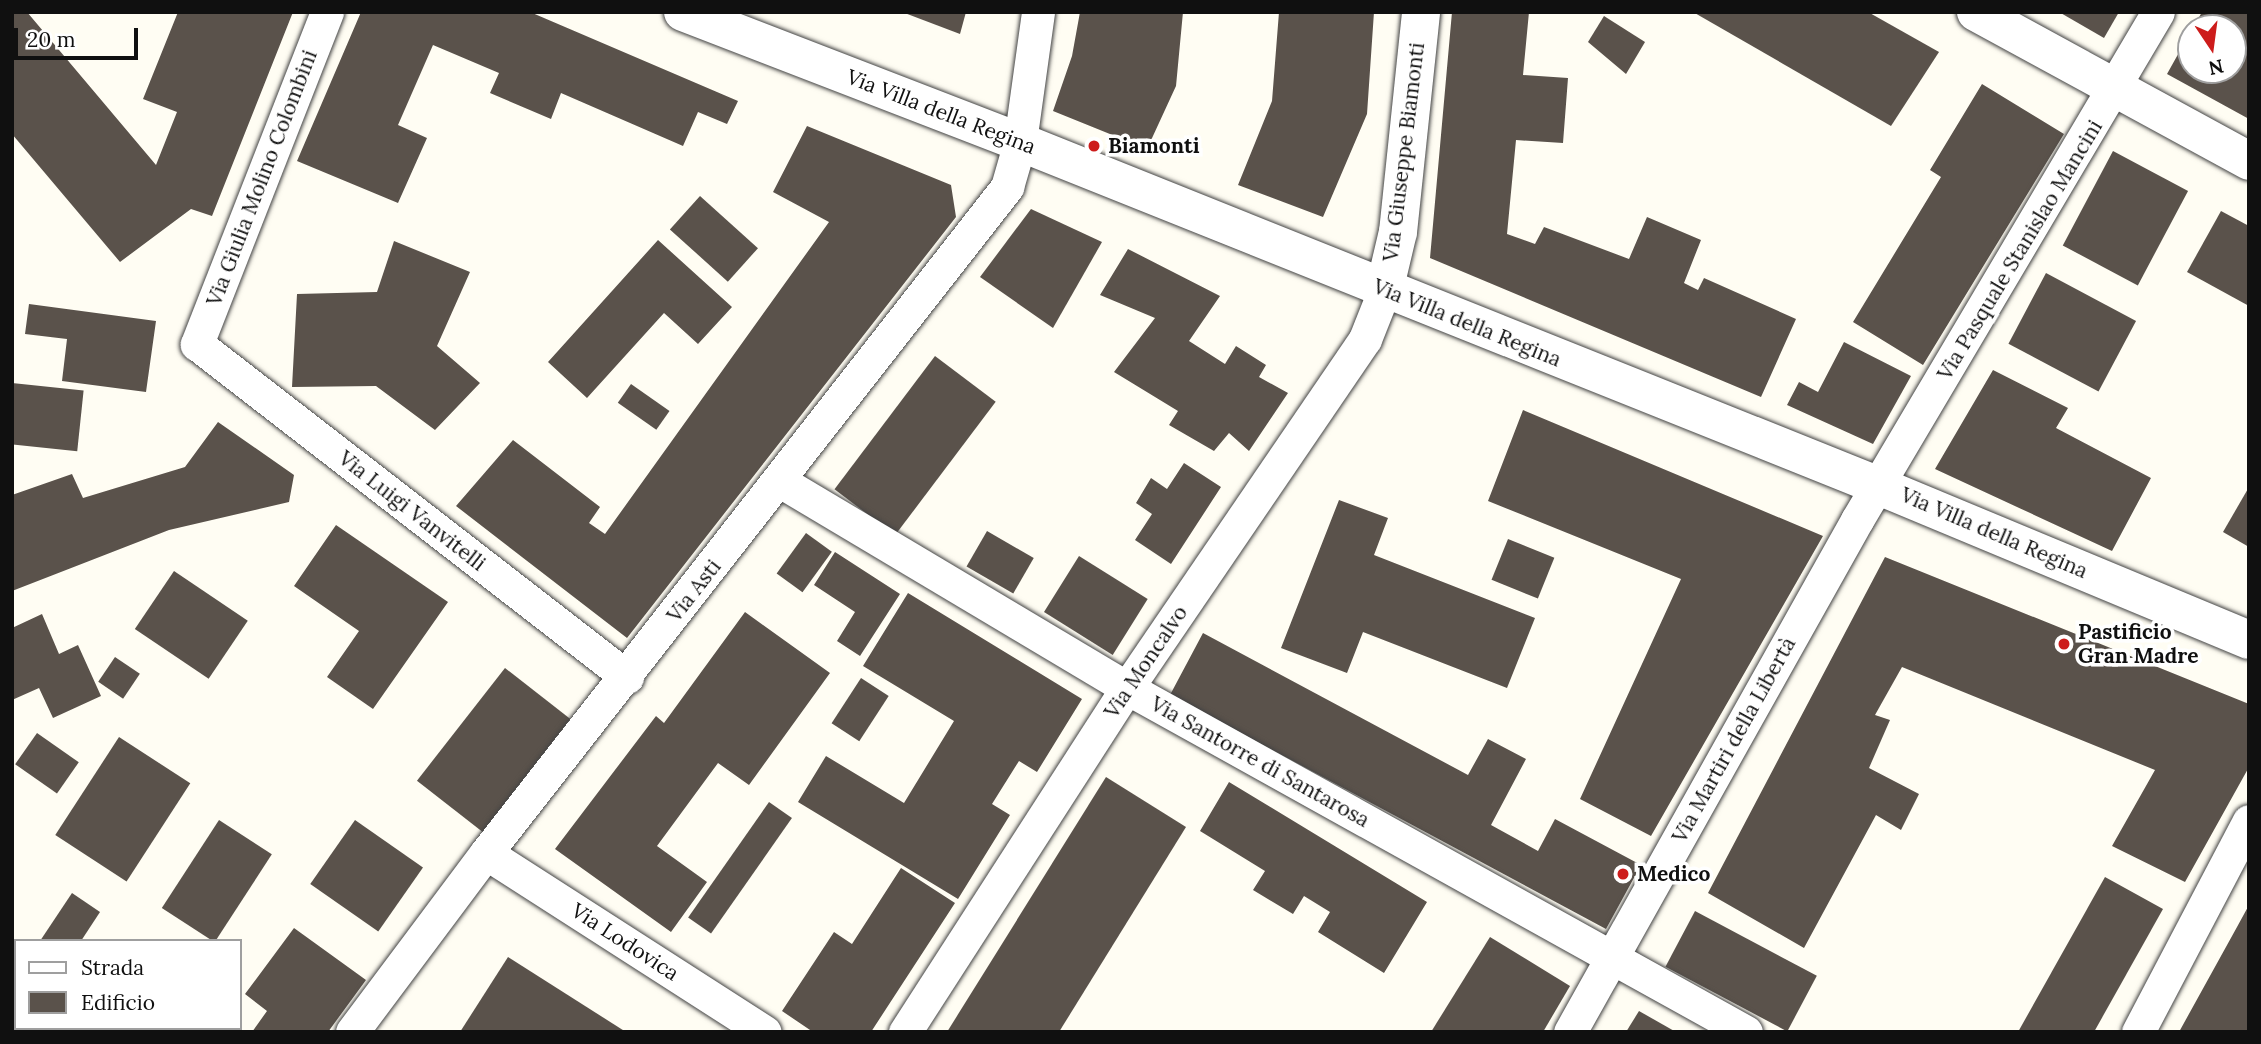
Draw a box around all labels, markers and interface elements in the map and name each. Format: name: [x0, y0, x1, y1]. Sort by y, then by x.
scale bar: [18, 14, 142, 58]
north arrow: [2177, 14, 2247, 84]
text: 20 m: [27, 26, 76, 53]
street label: Via Giuseppe Biamonti: [1378, 41, 1430, 263]
street label: Via Giulia Molino Colombini: [201, 46, 323, 310]
text: N: [2206, 54, 2226, 81]
street label: Via Villa della Regina: [843, 64, 1039, 160]
street label: Via Pasquale Stanislao Mancini: [1932, 115, 2108, 385]
place label: Biamonti: [1108, 133, 1200, 159]
marker: Biamonti: [1086, 138, 1102, 154]
street label: Via Villa della Regina: [1369, 274, 1565, 372]
street label: Via Luigi Vanvitelli: [333, 446, 491, 576]
street label: Via Villa della Regina: [1897, 482, 2091, 584]
street label: Via Asti: [662, 555, 726, 627]
street label: Via Moncalvo: [1099, 601, 1193, 723]
place label: Pastificio Gran Madre: [2078, 619, 2199, 669]
street label: Via Martiri della Libertà: [1667, 633, 1801, 847]
marker: Pastificio Gran Madre: [2056, 636, 2072, 652]
street label: Via Santorre di Santarosa: [1146, 691, 1374, 833]
place label: Medico: [1637, 861, 1710, 887]
marker: Medico: [1615, 866, 1631, 882]
street label: Via Lodovica: [566, 898, 684, 986]
legend: [14, 939, 242, 1030]
text: Strada: [81, 954, 144, 981]
text: Edificio: [81, 989, 155, 1016]

